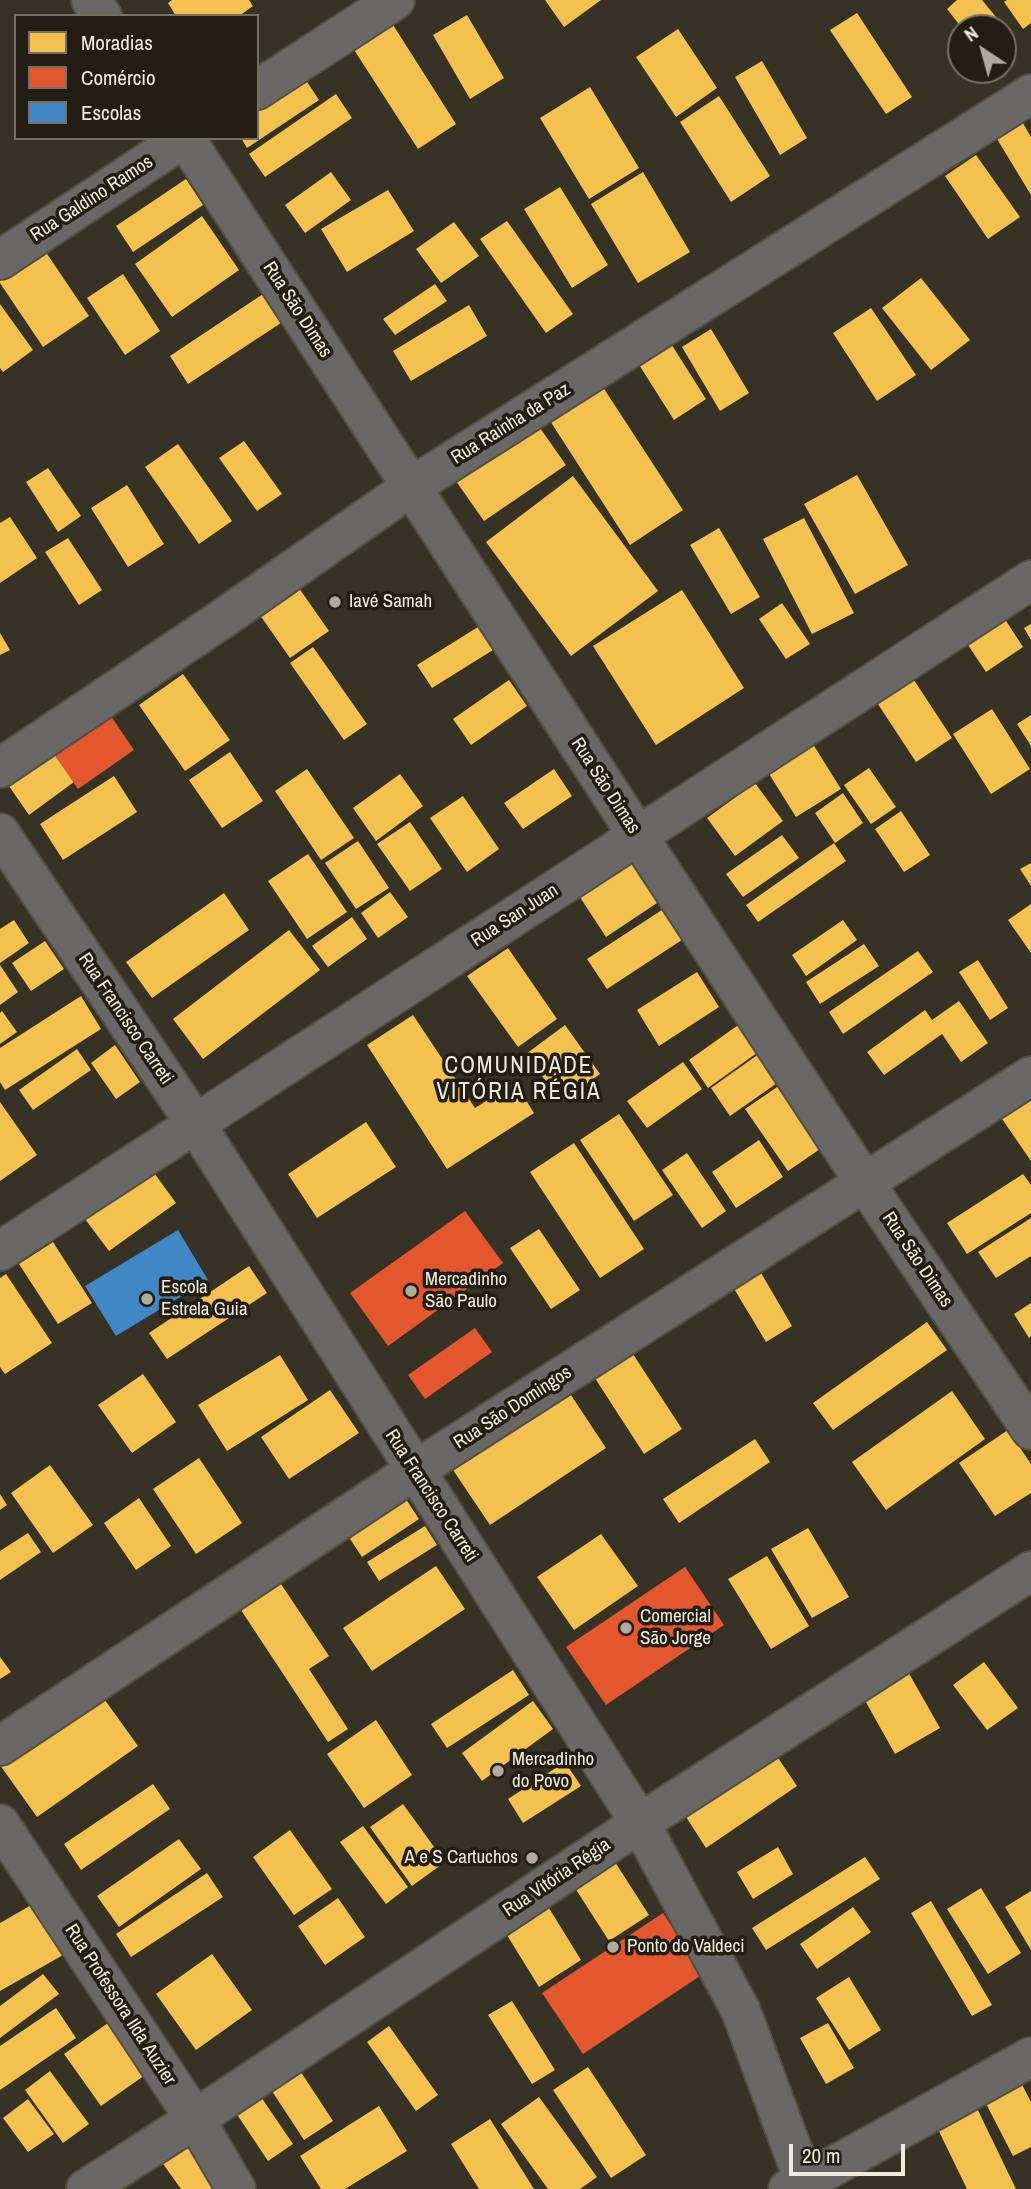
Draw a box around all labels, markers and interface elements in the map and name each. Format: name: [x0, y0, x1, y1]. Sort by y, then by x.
legend: [14, 14, 259, 140]
north arrow: [947, 14, 1017, 84]
text: N: [959, 20, 983, 47]
text: Moradias: [81, 28, 153, 57]
text: Comércio: [81, 63, 156, 92]
text: Escolas: [81, 98, 141, 127]
street label: Rua Galdino Ramos: [27, 151, 157, 247]
street label: Rua São Dimas: [257, 258, 337, 362]
street label: Rua Rainha da Paz: [447, 378, 575, 470]
place label: Iavé Samah: [349, 591, 432, 613]
marker: Iavé Samah: [327, 594, 343, 610]
street label: Rua São Dimas: [565, 734, 645, 838]
street label: Rua San Juan: [467, 880, 563, 952]
street label: Rua Francisco Carreti: [73, 949, 177, 1089]
district label: COMUNIDADE VITÓRIA RÉGIA: [438, 1053, 600, 1107]
street label: Rua São Dimas: [877, 1208, 957, 1312]
place label: Mercadinho São Paulo: [425, 1269, 507, 1313]
place label: Escola Estrela Guia: [161, 1277, 248, 1321]
marker: Mercadinho São Paulo: [403, 1283, 419, 1299]
marker: Escola Estrela Guia: [139, 1291, 155, 1307]
street label: Rua São Domingos: [450, 1361, 576, 1455]
street label: Rua Francisco Carreti: [380, 1426, 482, 1566]
place label: Comercial São Jorge: [640, 1606, 711, 1650]
marker: Comercial São Jorge: [618, 1620, 634, 1636]
place label: Mercadinho do Povo: [512, 1749, 594, 1793]
marker: Mercadinho do Povo: [490, 1763, 506, 1779]
street label: Rua Vitória Régia: [499, 1834, 615, 1922]
place label: A e S Cartuchos: [405, 1847, 518, 1869]
marker: A e S Cartuchos: [524, 1850, 540, 1866]
street label: Rua Professora Ilda Auzier: [60, 1920, 180, 2090]
place label: Ponto do Valdeci: [627, 1936, 745, 1958]
marker: Ponto do Valdeci: [605, 1939, 621, 1955]
scale bar: [793, 2130, 908, 2174]
text: 20 m: [802, 2141, 840, 2170]

